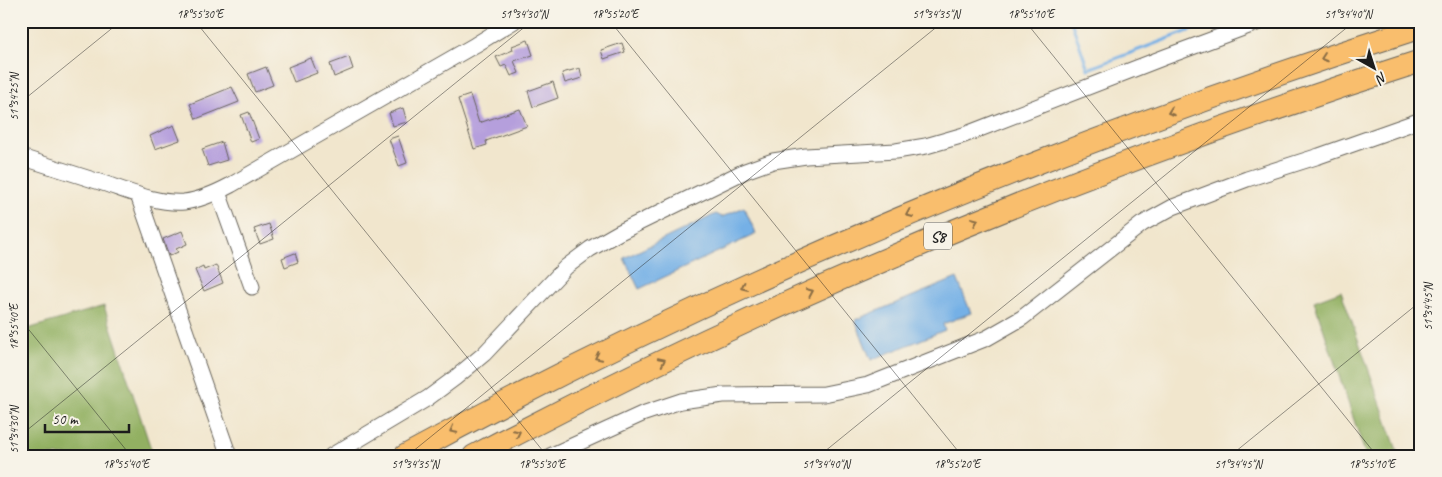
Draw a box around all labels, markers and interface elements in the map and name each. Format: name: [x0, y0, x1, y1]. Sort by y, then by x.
text: 18°55'30"E: [177, 6, 225, 22]
text: 51°34'30"N: [500, 6, 549, 22]
text: 18°55'20"E: [592, 6, 640, 22]
text: 51°34'35"N: [912, 6, 961, 22]
text: 18°55'10"E: [1008, 6, 1056, 22]
text: 51°34'40"N: [1324, 6, 1373, 22]
north arrow: [1350, 42, 1400, 92]
one-way arrow: [1321, 52, 1329, 62]
text: N: [1371, 68, 1391, 89]
text: 51°34'25"N: [6, 72, 22, 121]
one-way arrow: [1167, 106, 1176, 116]
one-way arrow: [905, 208, 914, 218]
one-way arrow: [970, 217, 979, 227]
road number: S8: [924, 222, 952, 250]
one-way arrow: [740, 280, 749, 291]
text: 51°34'45"N: [1420, 282, 1436, 331]
one-way arrow: [805, 288, 814, 299]
text: 18°55'40"E: [6, 302, 22, 350]
one-way arrow: [594, 351, 603, 361]
one-way arrow: [657, 357, 666, 367]
scale bar: [45, 402, 129, 434]
text: 51°34'30"N: [6, 405, 22, 454]
text: 50 m: [52, 410, 79, 429]
one-way arrow: [449, 424, 458, 434]
one-way arrow: [512, 429, 521, 439]
text: 18°55'40"E: [103, 456, 151, 472]
text: 51°34'35"N: [391, 456, 440, 472]
text: 18°55'30"E: [519, 456, 567, 472]
text: 51°34'40"N: [802, 456, 851, 472]
text: 18°55'20"E: [934, 456, 982, 472]
text: 51°34'45"N: [1214, 456, 1263, 472]
text: 18°55'10"E: [1349, 456, 1397, 472]

